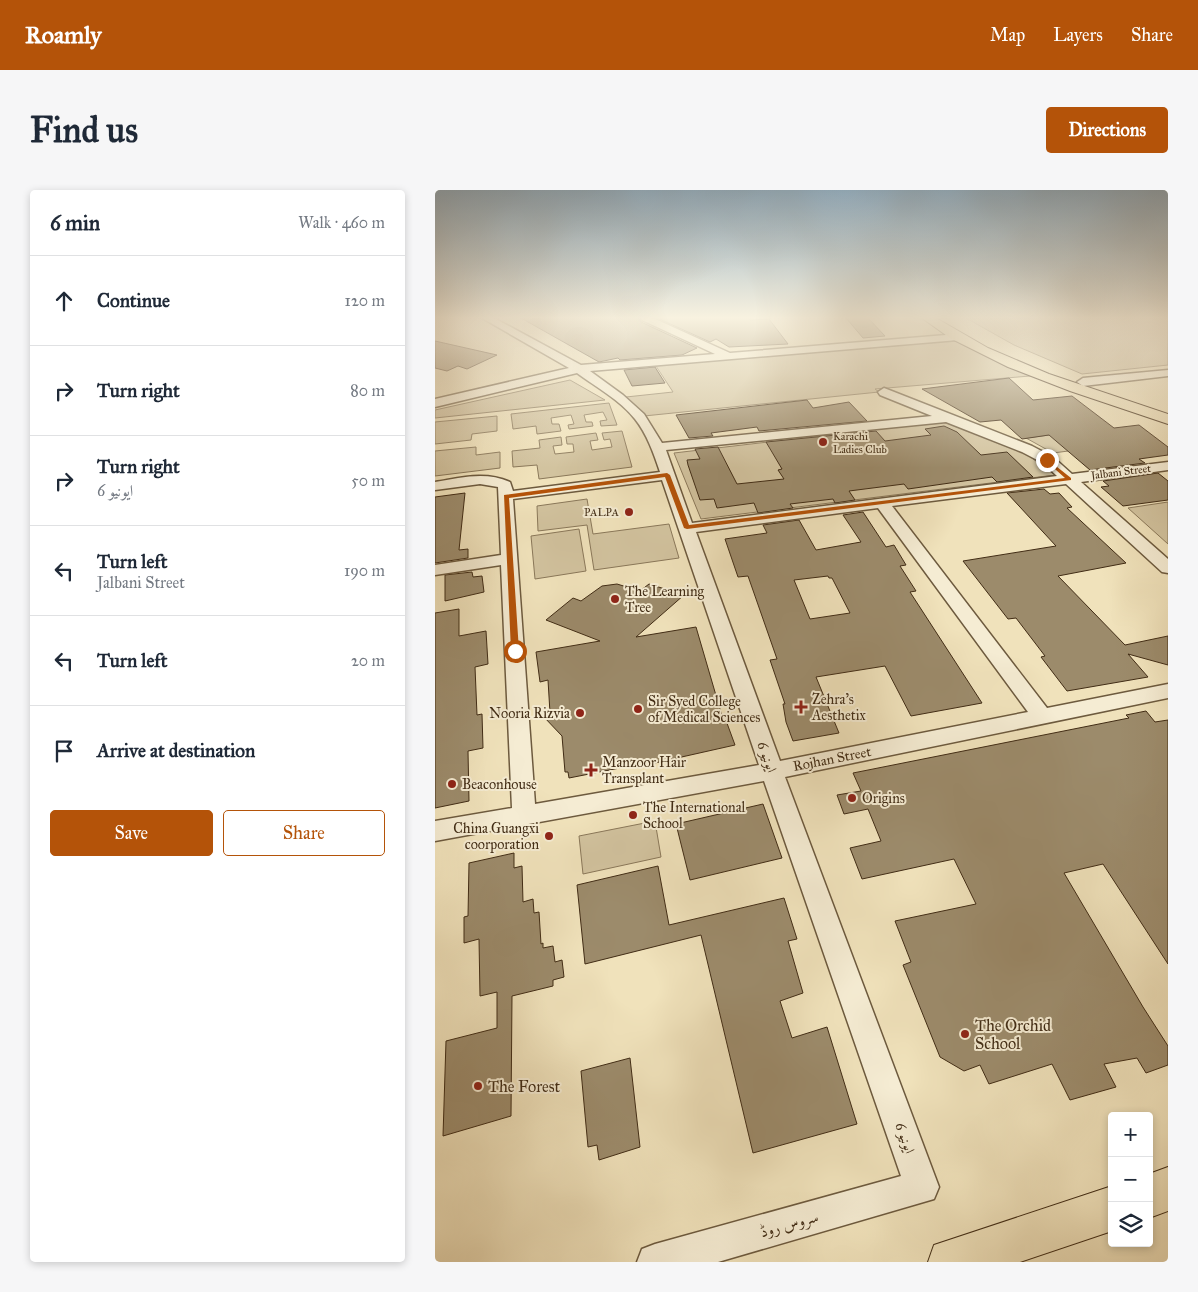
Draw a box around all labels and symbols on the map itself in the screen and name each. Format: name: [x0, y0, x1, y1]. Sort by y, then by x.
place label: Karachi Ladies Club: [833, 430, 887, 456]
marker: Karachi Ladies Club: [817, 436, 829, 448]
route end: [1036, 449, 1059, 472]
street label: Jalbani Street: [1089, 462, 1152, 483]
place label: PALPA: [584, 506, 620, 519]
marker: PALPA: [623, 506, 635, 518]
place label: The Learning Tree: [625, 583, 705, 616]
marker: The Learning Tree: [609, 593, 621, 605]
route start: [504, 640, 527, 663]
place label: Zehra's Aesthetix: [811, 691, 867, 724]
place label: Sir Syed College of Medical Sciences: [648, 693, 760, 726]
marker: Zehra's Aesthetix: [794, 700, 808, 714]
marker: Sir Syed College of Medical Sciences: [632, 703, 644, 715]
place label: Nooria Rizvia: [489, 705, 570, 722]
marker: Nooria Rizvia: [574, 707, 586, 719]
street label: ایونیو 6: [754, 739, 780, 775]
street label: Rojhan Street: [791, 743, 873, 775]
place label: Manzoor Hair Transplant: [602, 754, 687, 787]
marker: Manzoor Hair Transplant: [584, 763, 598, 777]
place label: Beaconhouse: [462, 776, 537, 793]
marker: Beaconhouse: [446, 778, 458, 790]
place label: Origins: [862, 790, 905, 807]
marker: Origins: [846, 792, 858, 804]
place label: The International School: [643, 799, 746, 832]
marker: The International School: [627, 809, 639, 821]
place label: China Guangxi coorporation: [453, 820, 539, 853]
marker: China Guangxi coorporation: [543, 830, 555, 842]
place label: The Orchid School: [975, 1016, 1051, 1053]
marker: The Orchid School: [959, 1028, 971, 1040]
place label: The Forest: [488, 1077, 561, 1096]
marker: The Forest: [472, 1080, 484, 1092]
street label: ایونیو 6: [892, 1120, 918, 1156]
street label: سروس روڈ: [758, 1207, 821, 1242]

